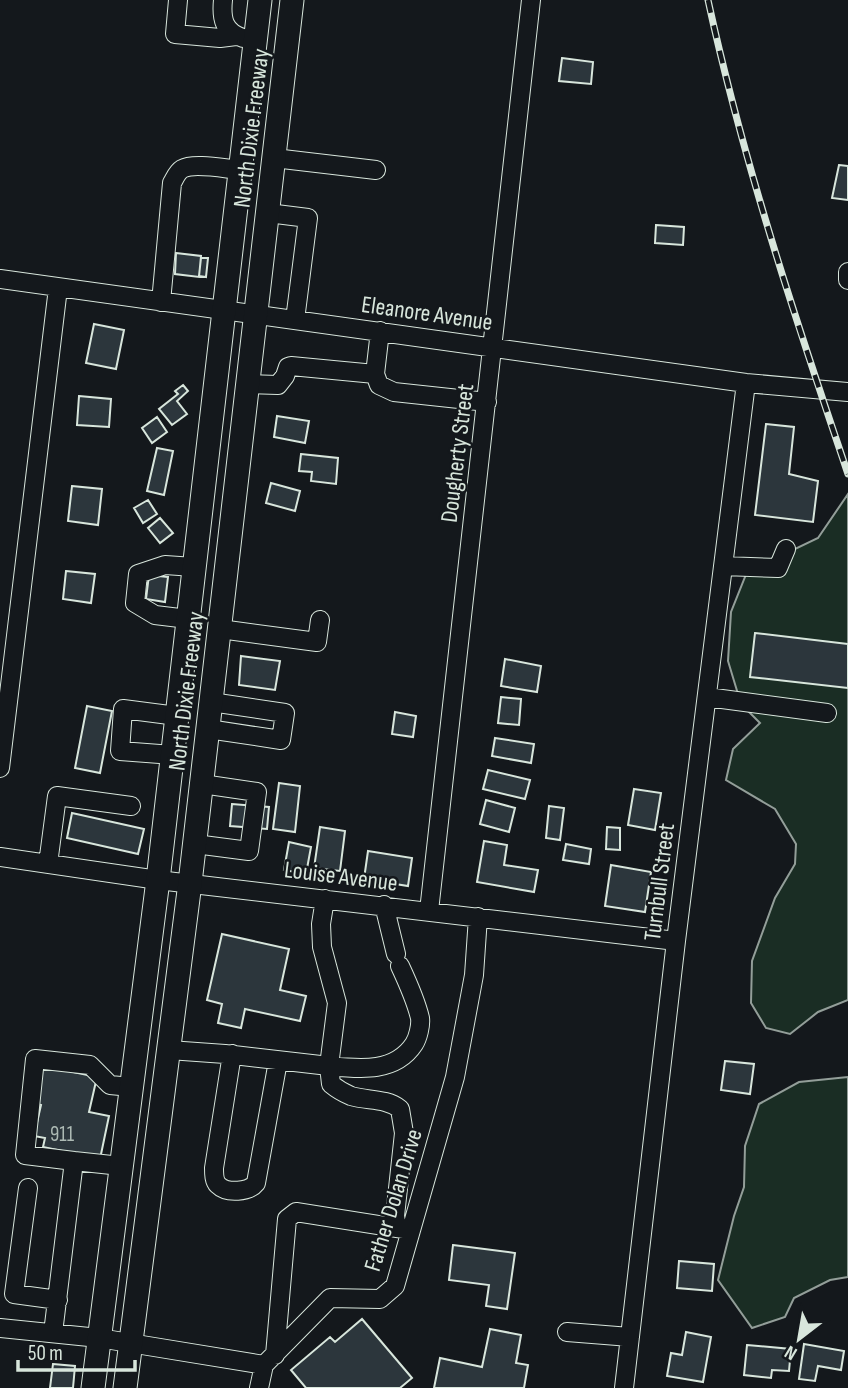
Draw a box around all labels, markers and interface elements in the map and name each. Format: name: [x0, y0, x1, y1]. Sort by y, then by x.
street label: North Dixie Freeway: [227, 47, 276, 209]
street label: Eleanore Avenue: [359, 290, 494, 337]
street label: Dougherty Street: [435, 382, 480, 524]
street label: North Dixie Freeway: [162, 610, 211, 772]
street label: Turnbull Street: [638, 821, 681, 943]
street label: Louise Avenue: [283, 855, 399, 898]
house number: 911: [50, 1122, 75, 1147]
street label: Father Dolan Drive: [358, 1125, 429, 1275]
north arrow: [764, 1304, 834, 1374]
scale bar: [18, 1328, 135, 1372]
text: N: [781, 1340, 801, 1365]
text: 50 m: [28, 1341, 63, 1366]

